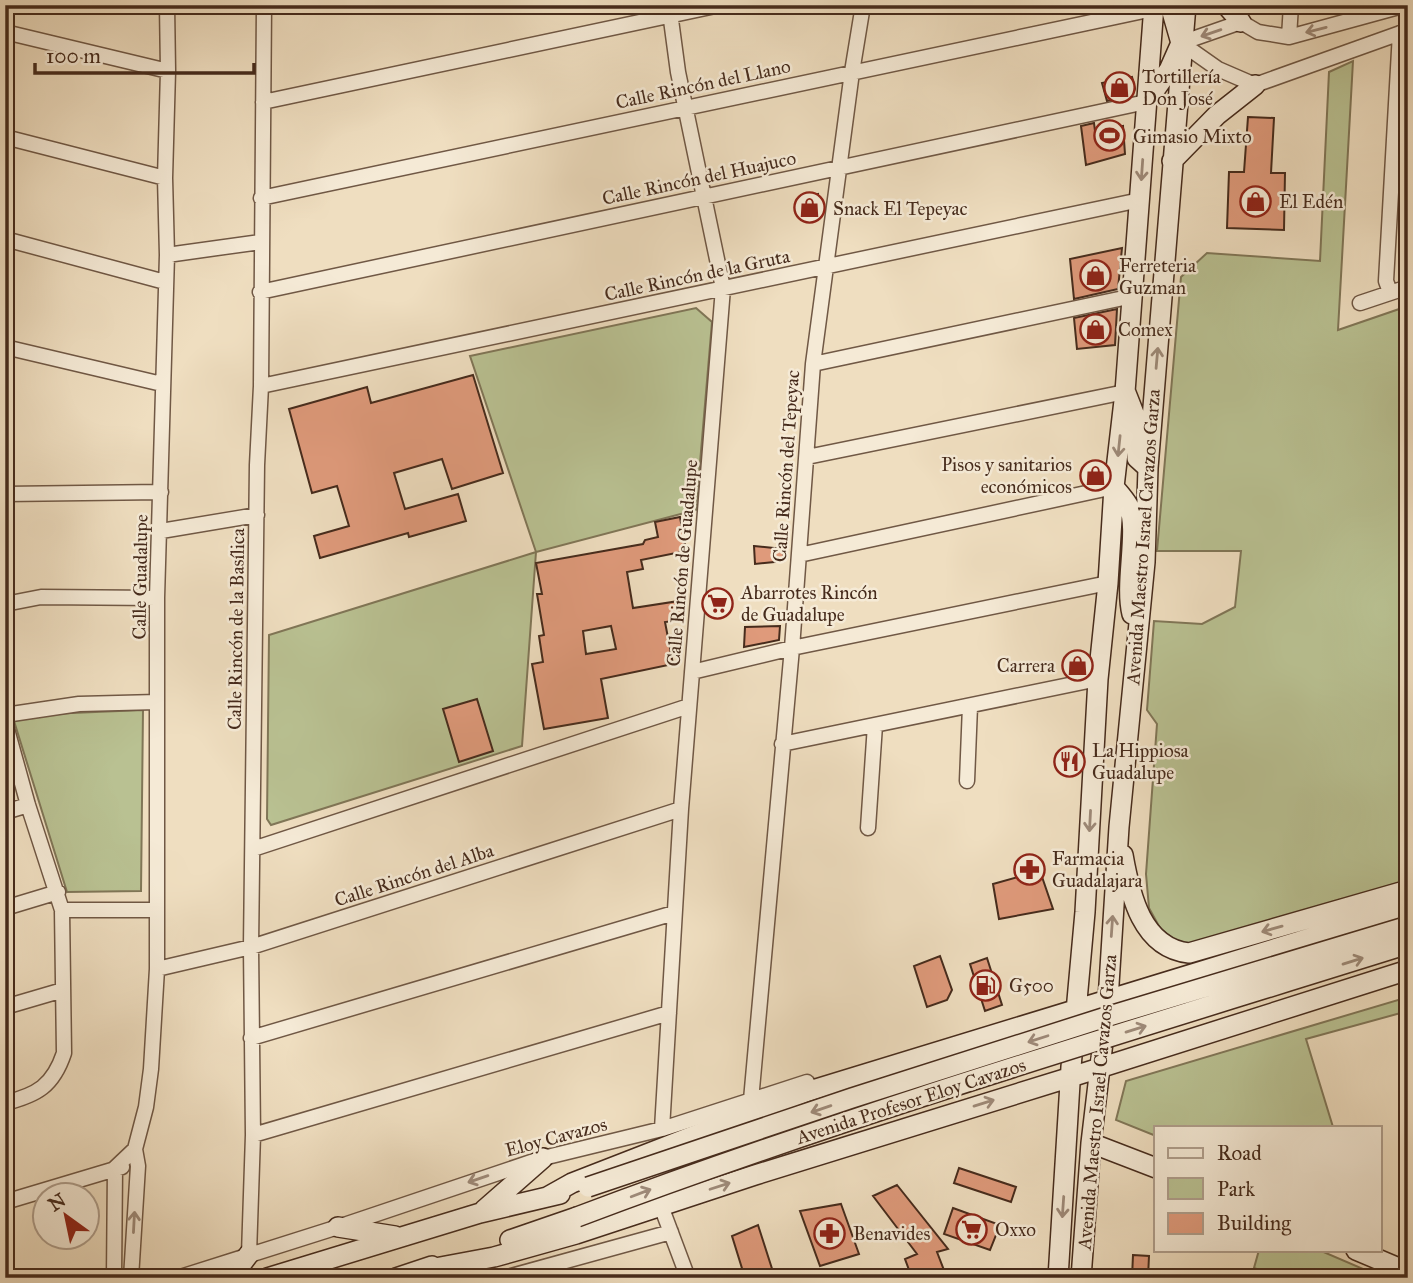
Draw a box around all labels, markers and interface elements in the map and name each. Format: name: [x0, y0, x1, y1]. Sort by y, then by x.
one-way arrow: [1306, 24, 1328, 37]
one-way arrow: [1201, 27, 1222, 40]
scale bar: [35, 32, 254, 76]
text: 100 m: [46, 43, 101, 69]
street label: Calle Rincón del Llano: [613, 54, 793, 114]
place label: Tortillería Don José: [1142, 65, 1222, 111]
shop icon: Tortillería Don José: [1102, 70, 1136, 104]
sports icon: Gimasio Mixto: [1093, 119, 1127, 153]
place label: Gimasio Mixto: [1133, 125, 1252, 148]
street label: Calle Rincón del Huajuco: [600, 146, 798, 210]
one-way arrow: [1135, 158, 1148, 181]
shop icon: El Edén: [1239, 184, 1273, 218]
place label: El Edén: [1279, 190, 1343, 213]
shop icon: Snack El Tepeyac: [793, 191, 827, 225]
place label: Snack El Tepeyac: [833, 197, 968, 220]
street label: Calle Rincón de la Gruta: [602, 244, 793, 306]
place label: Ferreteria Guzman: [1119, 254, 1197, 299]
shop icon: Ferreteria Guzman: [1079, 259, 1113, 293]
shop icon: Comex: [1078, 312, 1112, 346]
place label: Comex: [1118, 318, 1173, 341]
one-way arrow: [1151, 347, 1164, 370]
street label: Calle Rincón del Tepeyac: [768, 369, 804, 563]
street label: Avenida Maestro Israel Cavazos Garza: [1121, 387, 1165, 687]
one-way arrow: [1112, 434, 1125, 456]
place label: Pisos y sanitarios económicos: [941, 453, 1072, 498]
street label: Calle Rincón de Guadalupe: [661, 458, 703, 668]
shop icon: Pisos y sanitarios económicos: [1078, 458, 1112, 492]
street label: Calle Guadalupe: [127, 514, 153, 640]
street label: Calle Rincón de la Basílica: [223, 527, 249, 730]
place label: Abarrotes Rincón de Guadalupe: [740, 581, 877, 626]
supermarket icon: Abarrotes Rincón de Guadalupe: [701, 586, 735, 620]
shop icon: Carrera: [1061, 648, 1095, 682]
place label: Carrera: [997, 654, 1056, 677]
place label: La Hippiosa Guadalupe: [1092, 739, 1190, 784]
restaurant icon: La Hippiosa Guadalupe: [1052, 744, 1086, 778]
one-way arrow: [1083, 809, 1096, 831]
street label: Calle Rincón del Alba: [331, 838, 497, 912]
place label: Farmacia Guadalajara: [1052, 847, 1144, 892]
pharmacy icon: Farmacia Guadalajara: [1012, 852, 1046, 886]
one-way arrow: [1106, 915, 1119, 938]
one-way arrow: [1261, 924, 1283, 937]
street label: Avenida Maestro Israel Cavazos Garza: [1073, 952, 1121, 1252]
one-way arrow: [1342, 953, 1364, 966]
fuel station icon: G500: [969, 968, 1003, 1002]
place label: G500: [1009, 974, 1054, 997]
one-way arrow: [1125, 1022, 1147, 1035]
one-way arrow: [1027, 1033, 1049, 1046]
street label: Avenida Profesor Eloy Cavazos: [792, 1053, 1029, 1149]
one-way arrow: [973, 1096, 995, 1109]
one-way arrow: [811, 1104, 833, 1116]
street label: Eloy Cavazos: [503, 1112, 610, 1162]
legend: [1154, 1126, 1382, 1252]
text: Road: [1217, 1140, 1262, 1166]
one-way arrow: [468, 1174, 490, 1187]
text: Park: [1217, 1176, 1255, 1202]
one-way arrow: [709, 1179, 731, 1191]
north arrow: [32, 1182, 102, 1252]
one-way arrow: [630, 1185, 652, 1198]
text: N: [44, 1188, 70, 1216]
one-way arrow: [1056, 1195, 1069, 1218]
text: Building: [1217, 1210, 1291, 1236]
one-way arrow: [128, 1211, 141, 1234]
supermarket icon: Oxxo: [955, 1212, 989, 1246]
pharmacy icon: Benavides: [813, 1216, 847, 1250]
place label: Oxxo: [995, 1218, 1036, 1241]
place label: Benavides: [853, 1222, 930, 1245]

